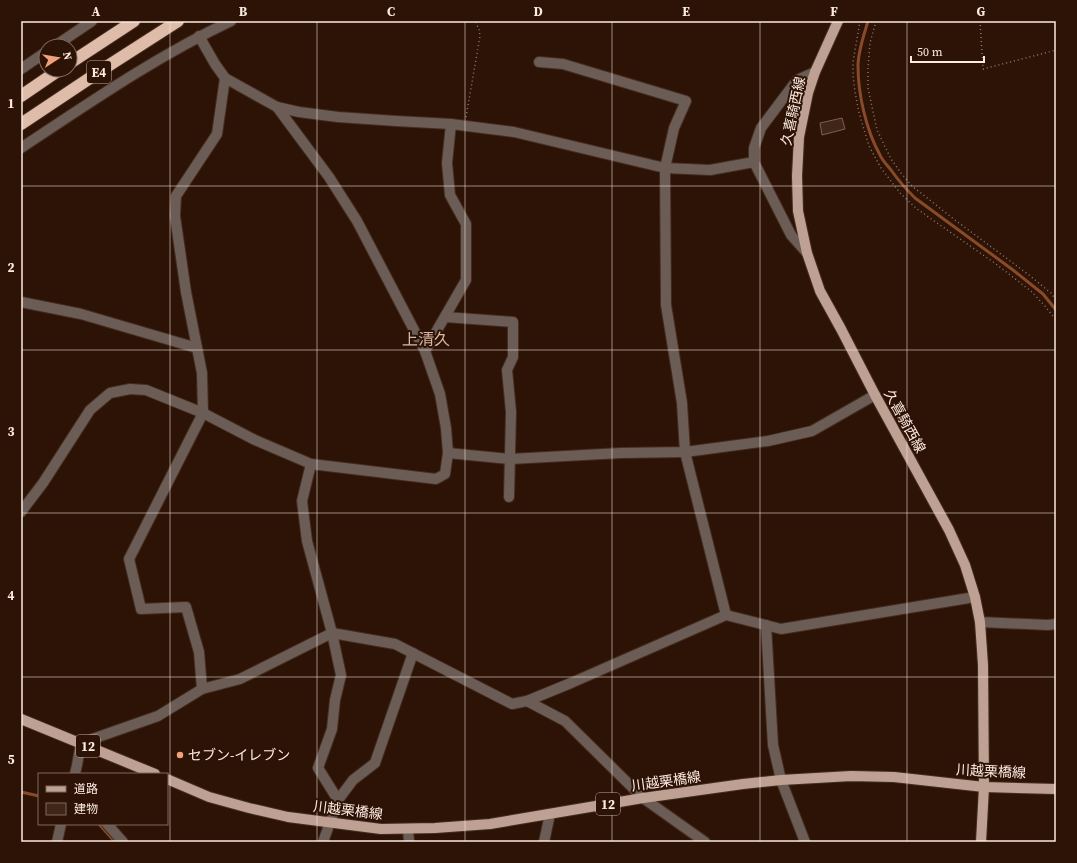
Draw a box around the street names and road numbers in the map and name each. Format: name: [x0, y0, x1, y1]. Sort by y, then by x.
road number: E4: [87, 61, 111, 83]
street label: 久喜騎西線: [776, 75, 810, 147]
street label: 久喜騎西線: [879, 386, 931, 456]
road number: 12: [76, 735, 100, 757]
street label: 川越栗橋線: [956, 759, 1026, 783]
street label: 川越栗橋線: [630, 766, 702, 796]
road number: 12: [596, 793, 620, 815]
street label: 川越栗橋線: [312, 796, 384, 824]

